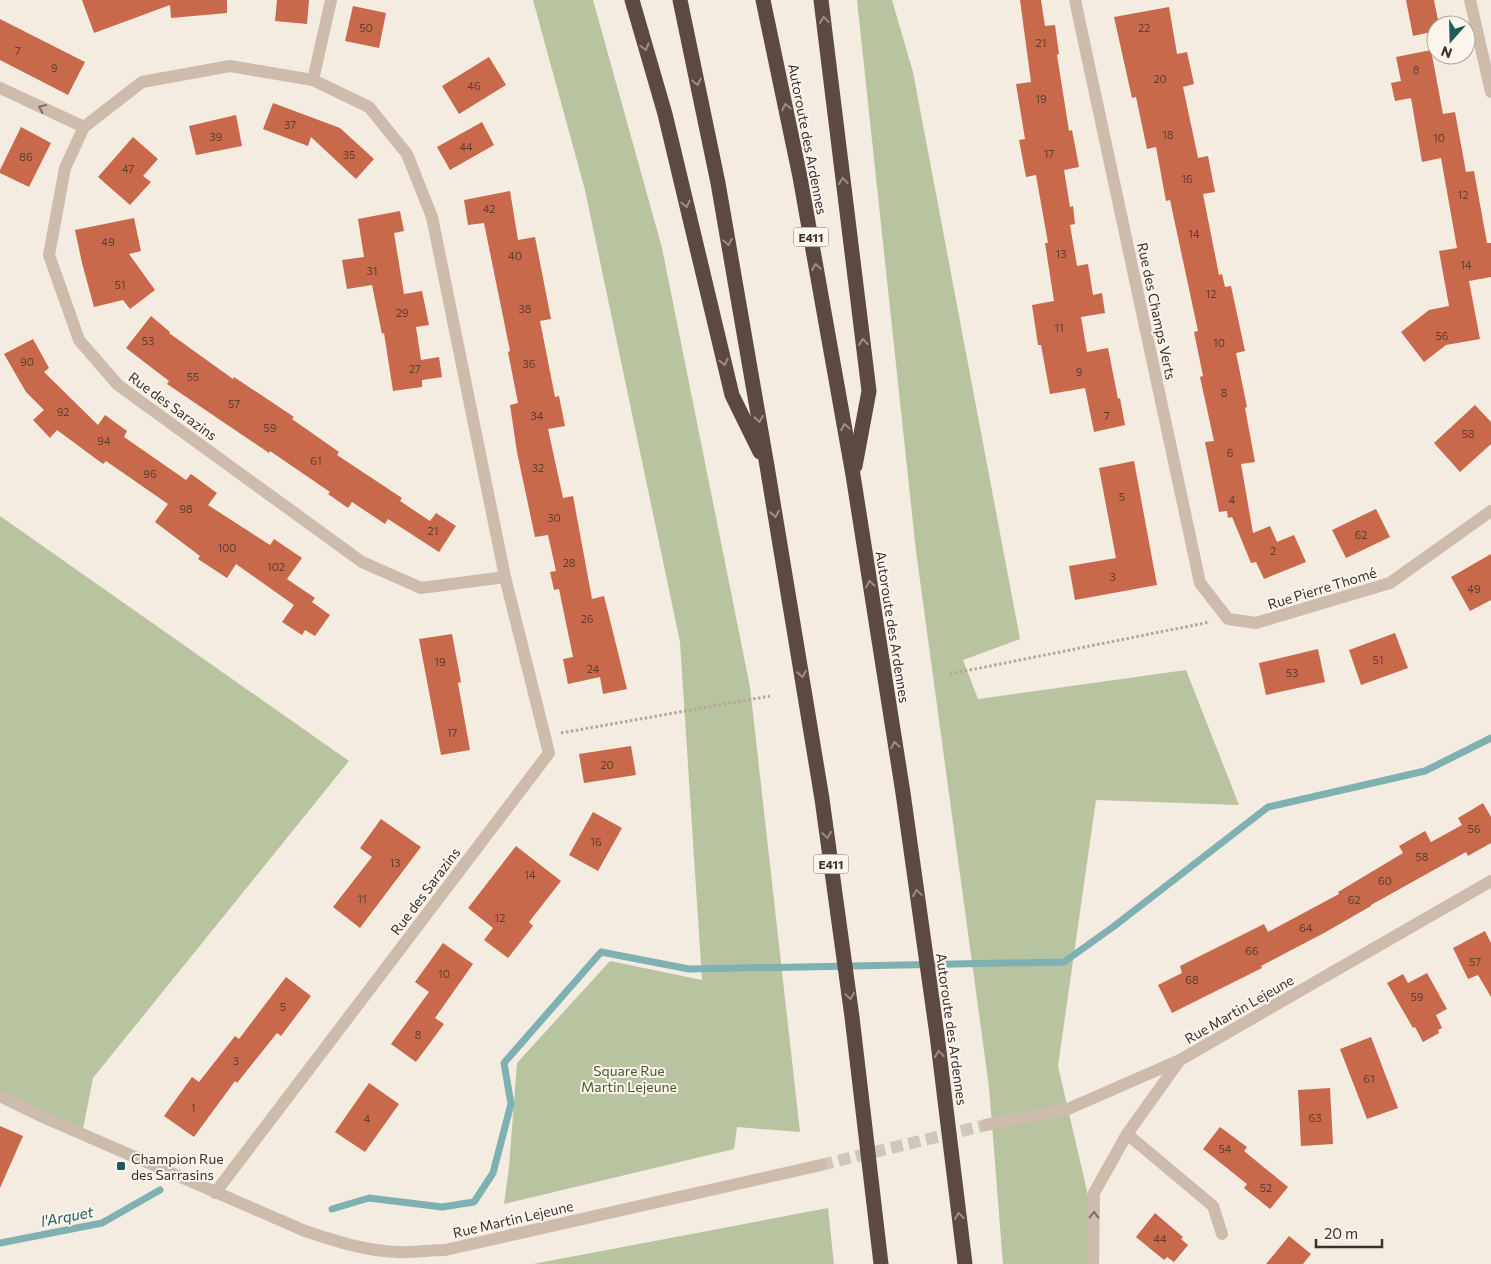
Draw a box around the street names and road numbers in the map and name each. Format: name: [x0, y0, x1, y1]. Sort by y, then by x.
street label: Autoroute des Ardennes: [785, 62, 831, 216]
road number: E411: [794, 228, 828, 246]
street label: Rue des Champs Verts: [1134, 241, 1180, 381]
street label: Rue des Sarazins: [126, 368, 220, 444]
street label: Autoroute des Ardennes: [873, 550, 913, 704]
street label: Rue Pierre Thomé: [1266, 563, 1378, 613]
street label: Rue des Sarazins: [387, 844, 463, 938]
road number: E411: [814, 854, 848, 874]
street label: Autoroute des Ardennes: [933, 952, 971, 1106]
street label: Rue Martin Lejeune: [1181, 971, 1297, 1047]
street label: Rue Martin Lejeune: [451, 1197, 575, 1241]

